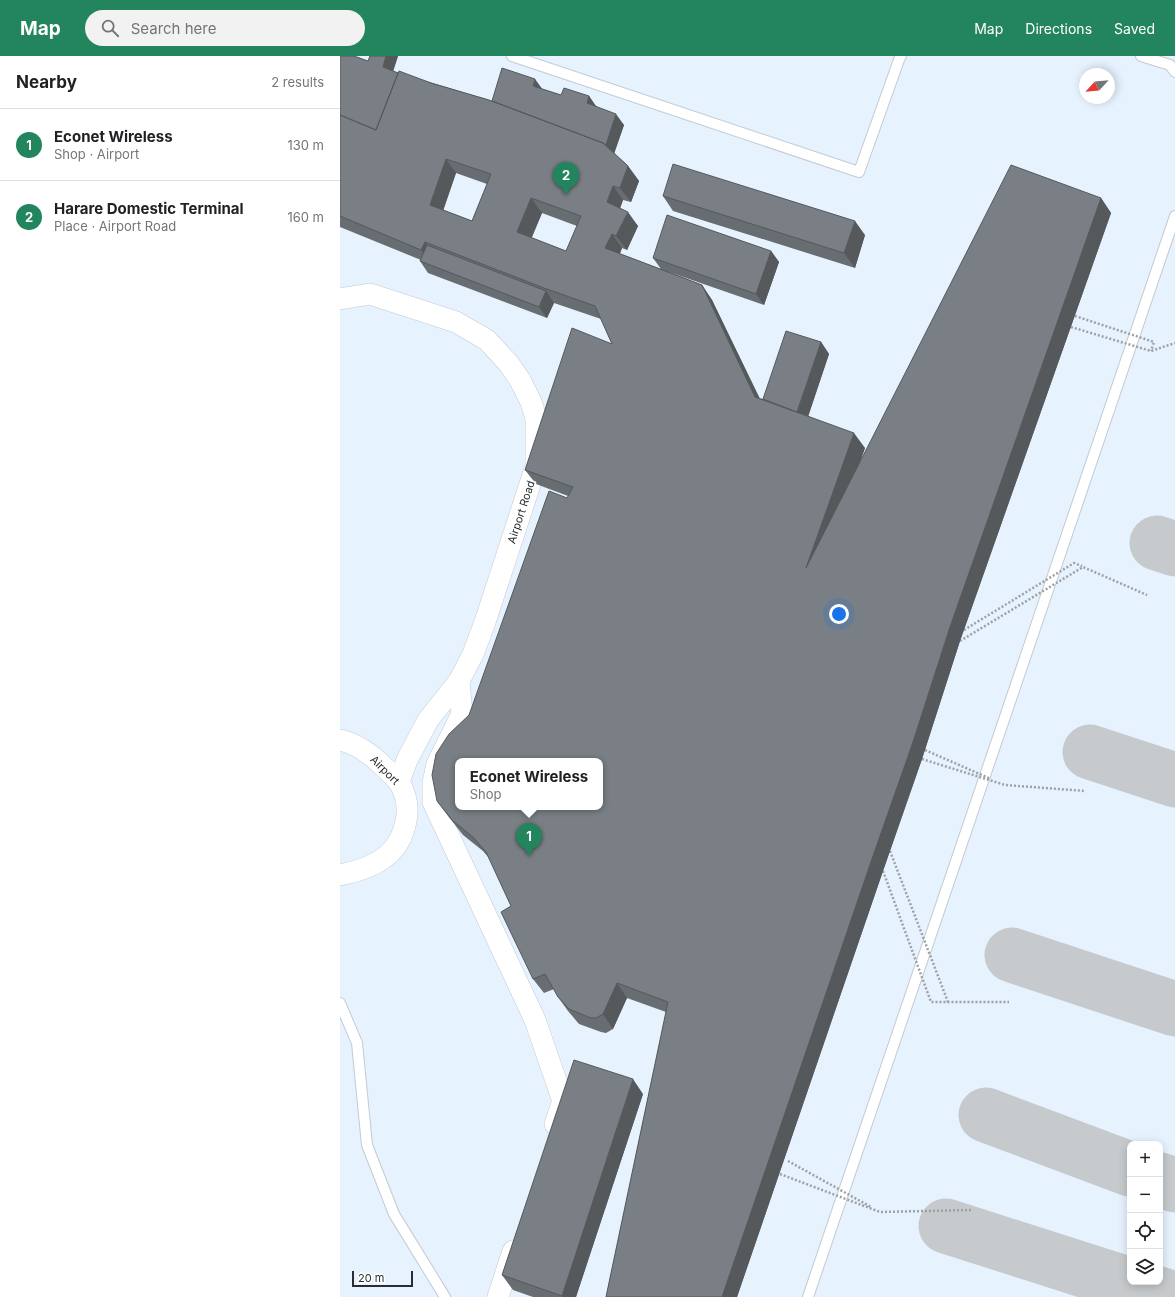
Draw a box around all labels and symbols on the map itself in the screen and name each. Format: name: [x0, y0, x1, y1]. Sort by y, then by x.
north arrow: [1079, 68, 1115, 104]
pin: 2: [553, 162, 579, 195]
street label: Airport Road: [504, 479, 538, 545]
your location: [829, 604, 849, 624]
street label: Airport: [367, 752, 403, 788]
pin: 1: [516, 823, 542, 856]
scale bar: [352, 1269, 413, 1288]

